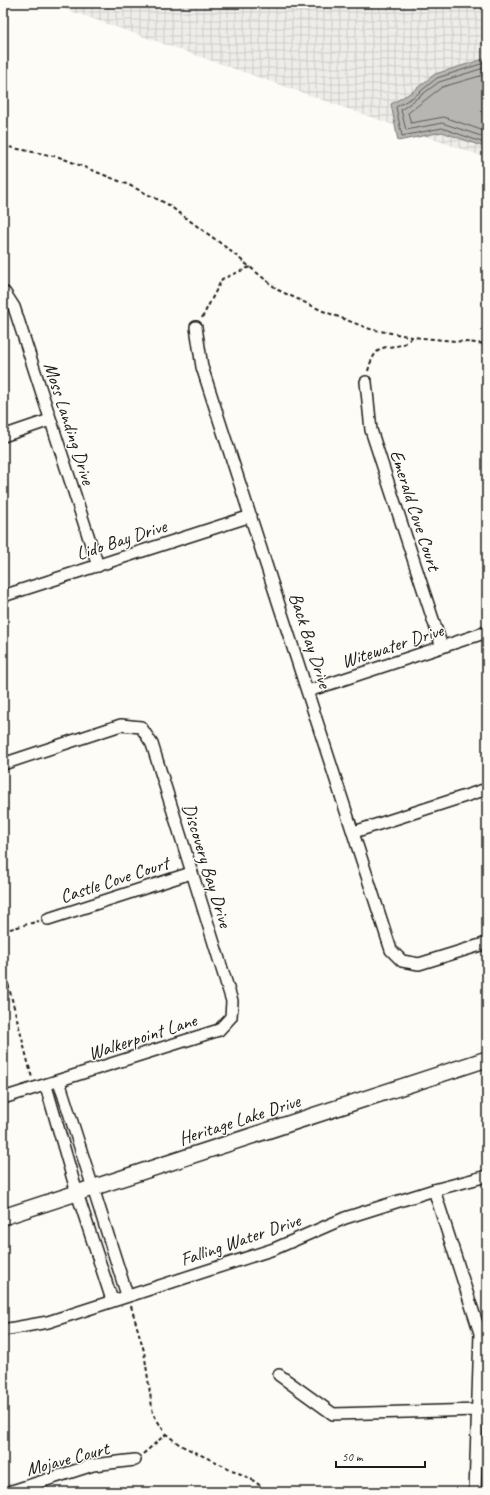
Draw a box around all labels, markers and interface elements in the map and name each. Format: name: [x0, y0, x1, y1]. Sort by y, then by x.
street label: Moss Landing Drive: [38, 359, 101, 489]
street label: Emerald Cove Court: [384, 447, 446, 575]
street label: Lido Bay Drive: [73, 514, 171, 566]
street label: Back Bay Drive: [283, 590, 337, 693]
street label: Witewater Drive: [338, 618, 448, 674]
street label: Discovery Bay Drive: [177, 801, 238, 932]
street label: Castle Cove Court: [57, 850, 174, 909]
street label: Walkerpoint Lane: [85, 1008, 201, 1066]
street label: Heritage Lake Drive: [176, 1088, 305, 1151]
street label: Falling Water Drive: [177, 1208, 305, 1272]
street label: Mojave Court: [23, 1436, 113, 1482]
scale bar: [336, 1443, 425, 1469]
text: 50 m: [342, 1449, 364, 1465]

